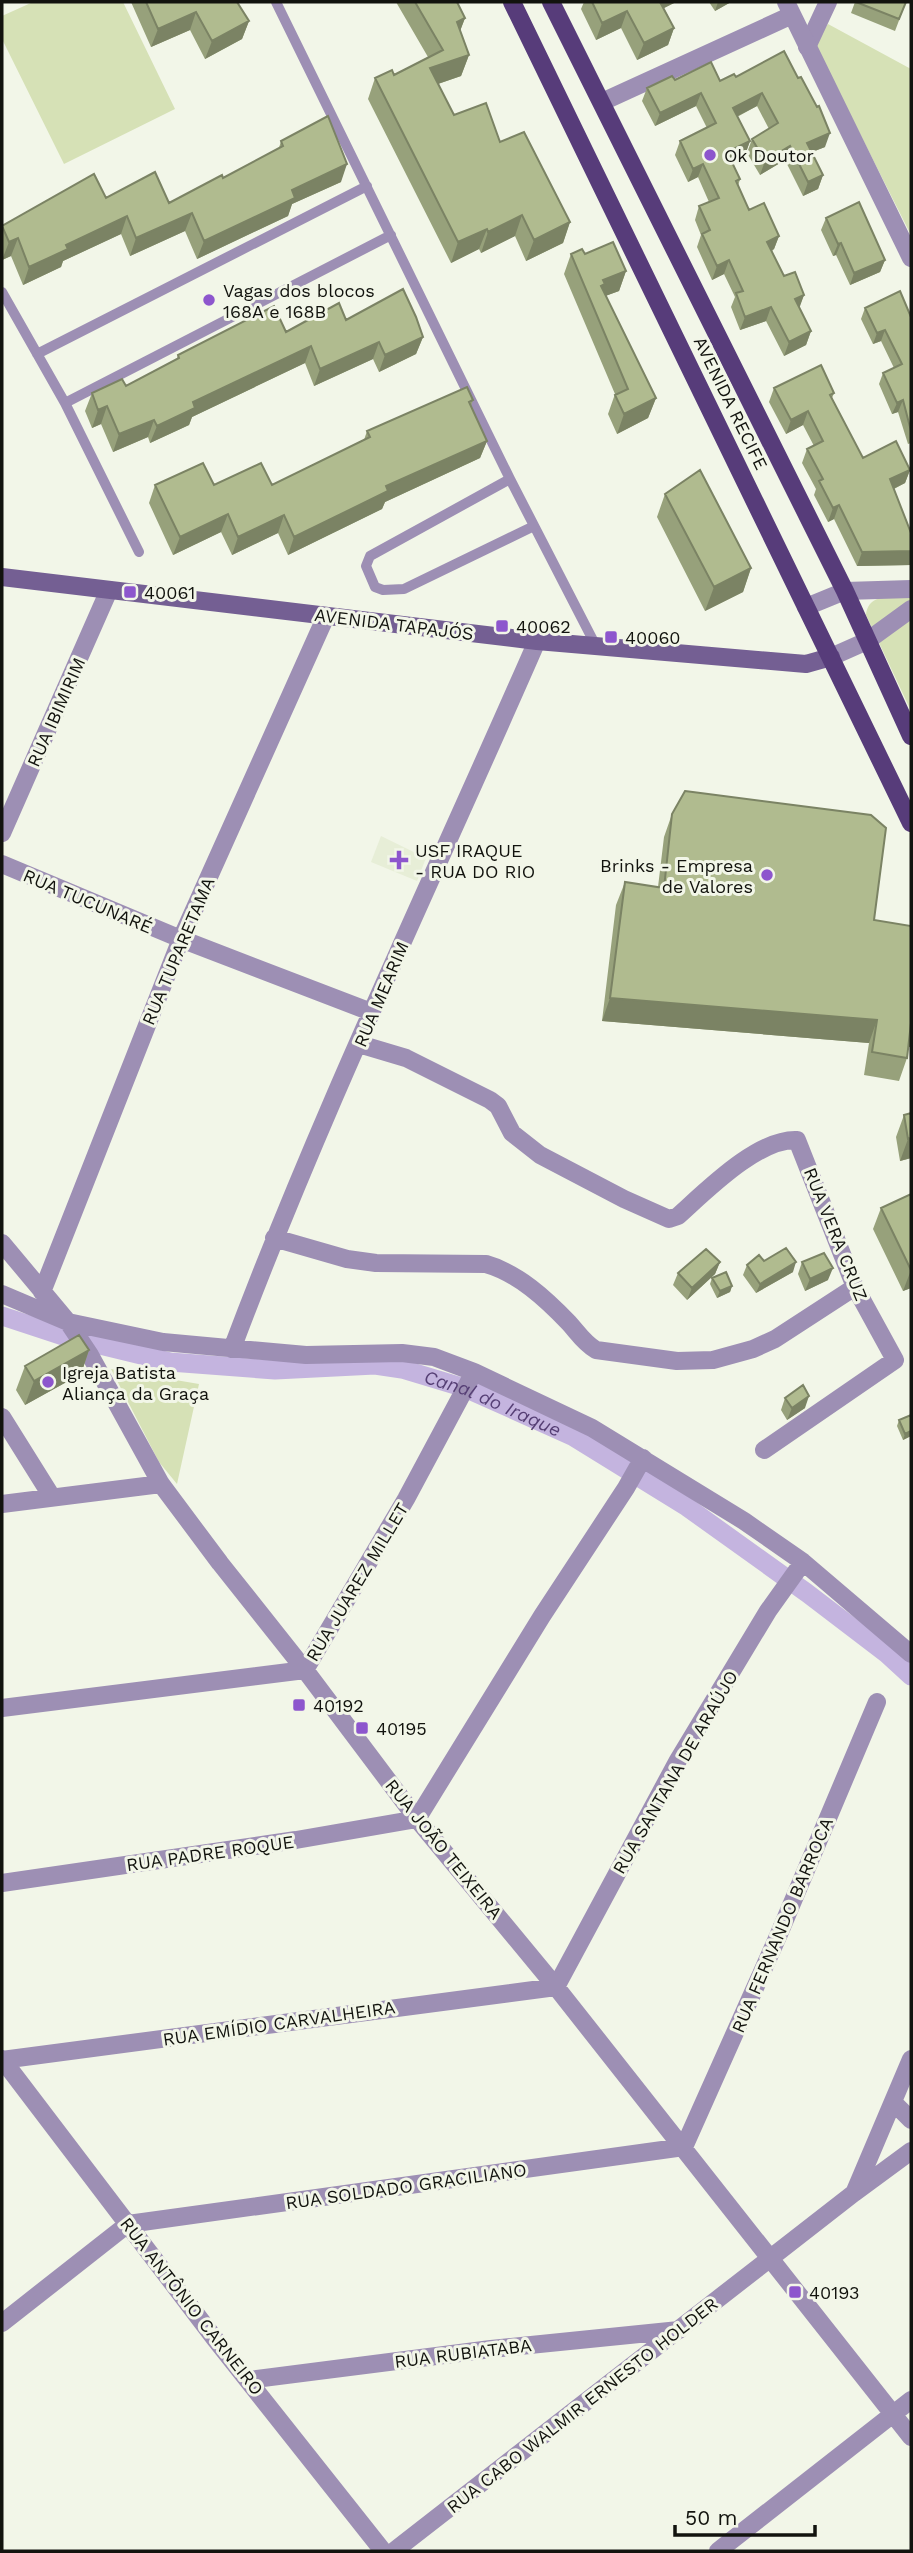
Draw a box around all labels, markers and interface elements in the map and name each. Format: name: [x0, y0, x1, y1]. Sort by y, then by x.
place label: Ok Doutor: [724, 145, 814, 166]
marker: Ok Doutor: [702, 147, 718, 163]
place label: Vagas dos blocos 168A e 168B: [223, 280, 375, 322]
marker: Vagas dos blocos 168A e 168B: [201, 292, 217, 308]
street label: AVENIDA RECIFE: [690, 333, 772, 473]
place label: 40061: [144, 582, 195, 603]
marker: 40061: [122, 584, 138, 600]
street label: AVENIDA TAPAJÓS: [313, 604, 475, 644]
place label: 40062: [516, 616, 571, 637]
marker: 40062: [494, 618, 510, 634]
place label: 40060: [625, 627, 681, 648]
marker: 40060: [603, 629, 619, 645]
street label: RUA IBIMIRIM: [23, 654, 89, 770]
place label: USF IRAQUE - RUA DO RIO: [415, 840, 535, 882]
marker: USF IRAQUE - RUA DO RIO: [389, 850, 409, 870]
place label: Brinks - Empresa de Valores: [600, 855, 753, 897]
street label: RUA TUCUNARÉ: [20, 864, 156, 938]
marker: Brinks - Empresa de Valores: [759, 867, 775, 883]
street label: RUA TUPARETAMA: [137, 874, 219, 1028]
street label: RUA MEARIM: [349, 938, 413, 1050]
street label: RUA VERA CRUZ: [800, 1164, 872, 1304]
place label: Igreja Batista Aliança da Graça: [62, 1362, 209, 1404]
water label: Canal do Iraque: [421, 1365, 565, 1441]
marker: Igreja Batista Aliança da Graça: [40, 1374, 56, 1390]
street label: RUA JUAREZ MILLET: [301, 1499, 413, 1665]
street label: RUA SANTANA DE ARAÚJO: [608, 1667, 742, 1877]
place label: 40192: [313, 1695, 364, 1716]
marker: 40192: [291, 1697, 307, 1713]
place label: 40195: [376, 1718, 427, 1739]
marker: 40195: [354, 1720, 370, 1736]
street label: RUA JOÃO TEIXEIRA: [381, 1775, 507, 1923]
street label: RUA FERNANDO BARROCA: [727, 1814, 837, 2036]
street label: RUA PADRE ROQUE: [125, 1831, 295, 1875]
street label: RUA EMÍDIO CARVALHEIRA: [161, 1996, 397, 2050]
street label: RUA SOLDADO GRACILIANO: [284, 2159, 528, 2213]
street label: RUA ANTÔNIO CARNEIRO: [116, 2213, 268, 2399]
place label: 40193: [809, 2282, 859, 2303]
marker: 40193: [787, 2284, 803, 2300]
street label: RUA CABO WALMIR ERNESTO HOLDER: [442, 2293, 722, 2517]
street label: RUA RUBIATABA: [393, 2334, 533, 2372]
scale bar: [675, 2494, 815, 2538]
text: 50 m: [685, 2505, 737, 2530]

